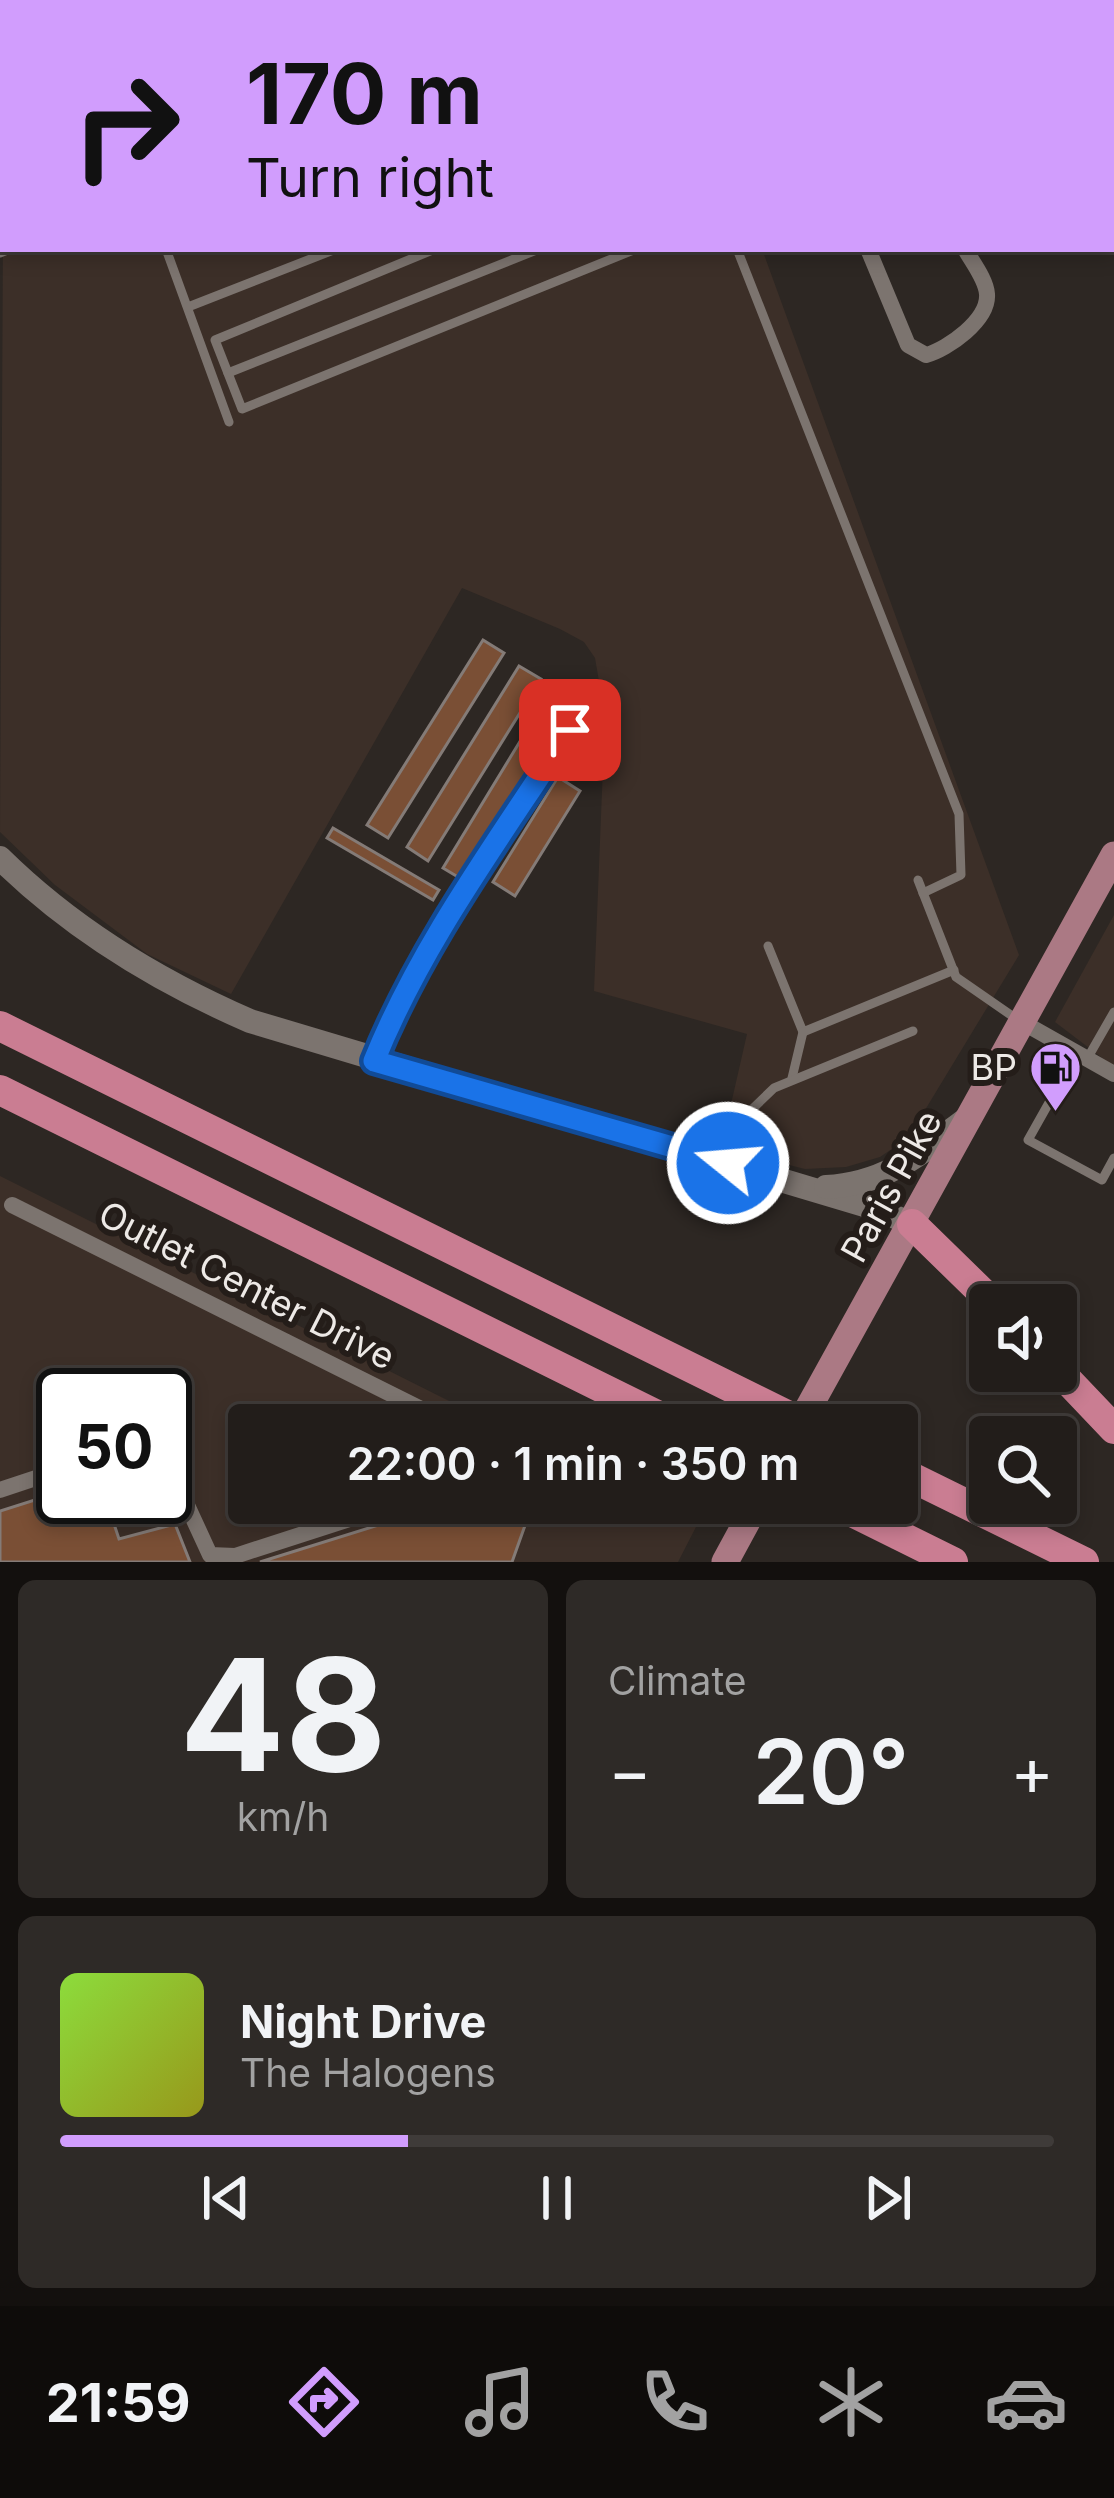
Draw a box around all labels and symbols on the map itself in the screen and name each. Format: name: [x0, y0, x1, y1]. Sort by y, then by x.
pin: [519, 679, 621, 781]
fuel station icon: BP: [1028, 1039, 1084, 1113]
place label: BP: [970, 1045, 1017, 1089]
position arrow: [665, 1100, 791, 1226]
street label: Paris Pike: [831, 1102, 951, 1270]
street label: Outlet Center Drive: [92, 1191, 402, 1379]
speed limit sign: 50: [36, 1368, 192, 1524]

